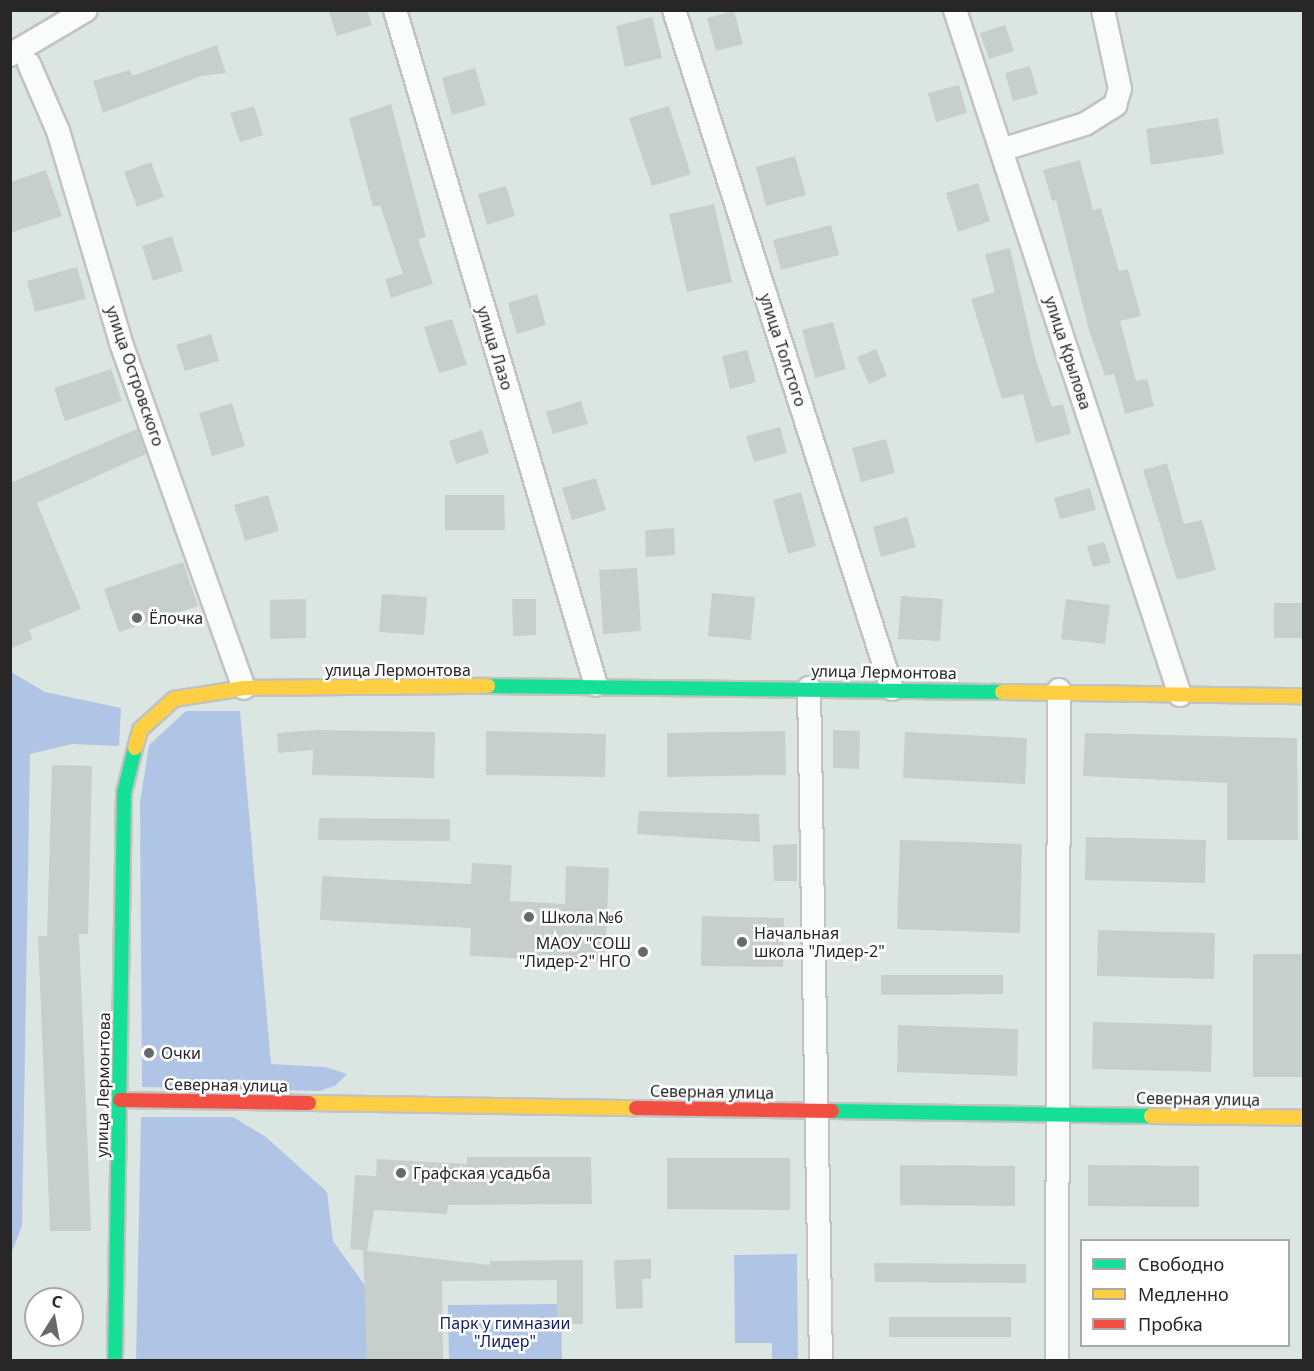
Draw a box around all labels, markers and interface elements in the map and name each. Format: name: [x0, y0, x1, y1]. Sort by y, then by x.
street label: улица Толстого: [756, 291, 810, 409]
street label: улица Крылова: [1041, 294, 1095, 412]
street label: улица Островского: [102, 303, 168, 449]
street label: улица Лазо: [473, 304, 517, 392]
place label: Ёлочка: [149, 608, 203, 628]
marker: Ёлочка: [130, 611, 144, 625]
street label: улица Лермонтова: [325, 660, 471, 680]
street label: улица Лермонтова: [811, 661, 957, 683]
place label: Школа №6: [541, 907, 623, 927]
marker: Школа №6: [522, 910, 536, 924]
place label: Начальная школа "Лидер-2": [754, 923, 885, 961]
place label: МАОУ "СОШ "Лидер-2" НГО: [519, 933, 631, 971]
marker: Начальная школа "Лидер-2": [735, 935, 749, 949]
marker: МАОУ "СОШ "Лидер-2" НГО: [636, 945, 650, 959]
street label: улица Лермонтова: [92, 1012, 114, 1158]
place label: Очки: [161, 1043, 201, 1063]
marker: Очки: [142, 1046, 156, 1060]
street label: Северная улица: [164, 1074, 288, 1096]
street label: Северная улица: [650, 1081, 774, 1103]
street label: Северная улица: [1136, 1088, 1260, 1110]
place label: Графская усадьба: [413, 1163, 551, 1183]
marker: Графская усадьба: [394, 1166, 408, 1180]
legend: [1080, 1239, 1290, 1347]
text: Свободно: [1138, 1252, 1224, 1276]
text: Медленно: [1138, 1282, 1229, 1306]
north arrow: [24, 1287, 84, 1347]
text: С: [50, 1290, 64, 1313]
text: Пробка: [1138, 1312, 1203, 1336]
park label: Парк у гимназии "Лидер": [440, 1313, 570, 1351]

